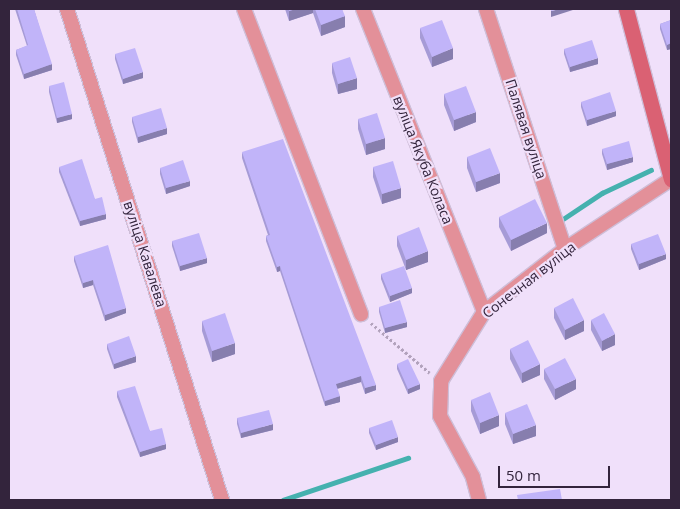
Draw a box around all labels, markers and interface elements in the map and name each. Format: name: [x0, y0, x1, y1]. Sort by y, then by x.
street label: Палявая вуліца: [502, 77, 550, 181]
street label: вуліца Якуба Коласа: [390, 93, 456, 227]
street label: вуліца Кавалёва: [120, 199, 170, 309]
street label: Сонечная вуліца: [479, 238, 579, 322]
scale bar: [500, 456, 612, 488]
text: 50 m: [506, 465, 541, 485]

